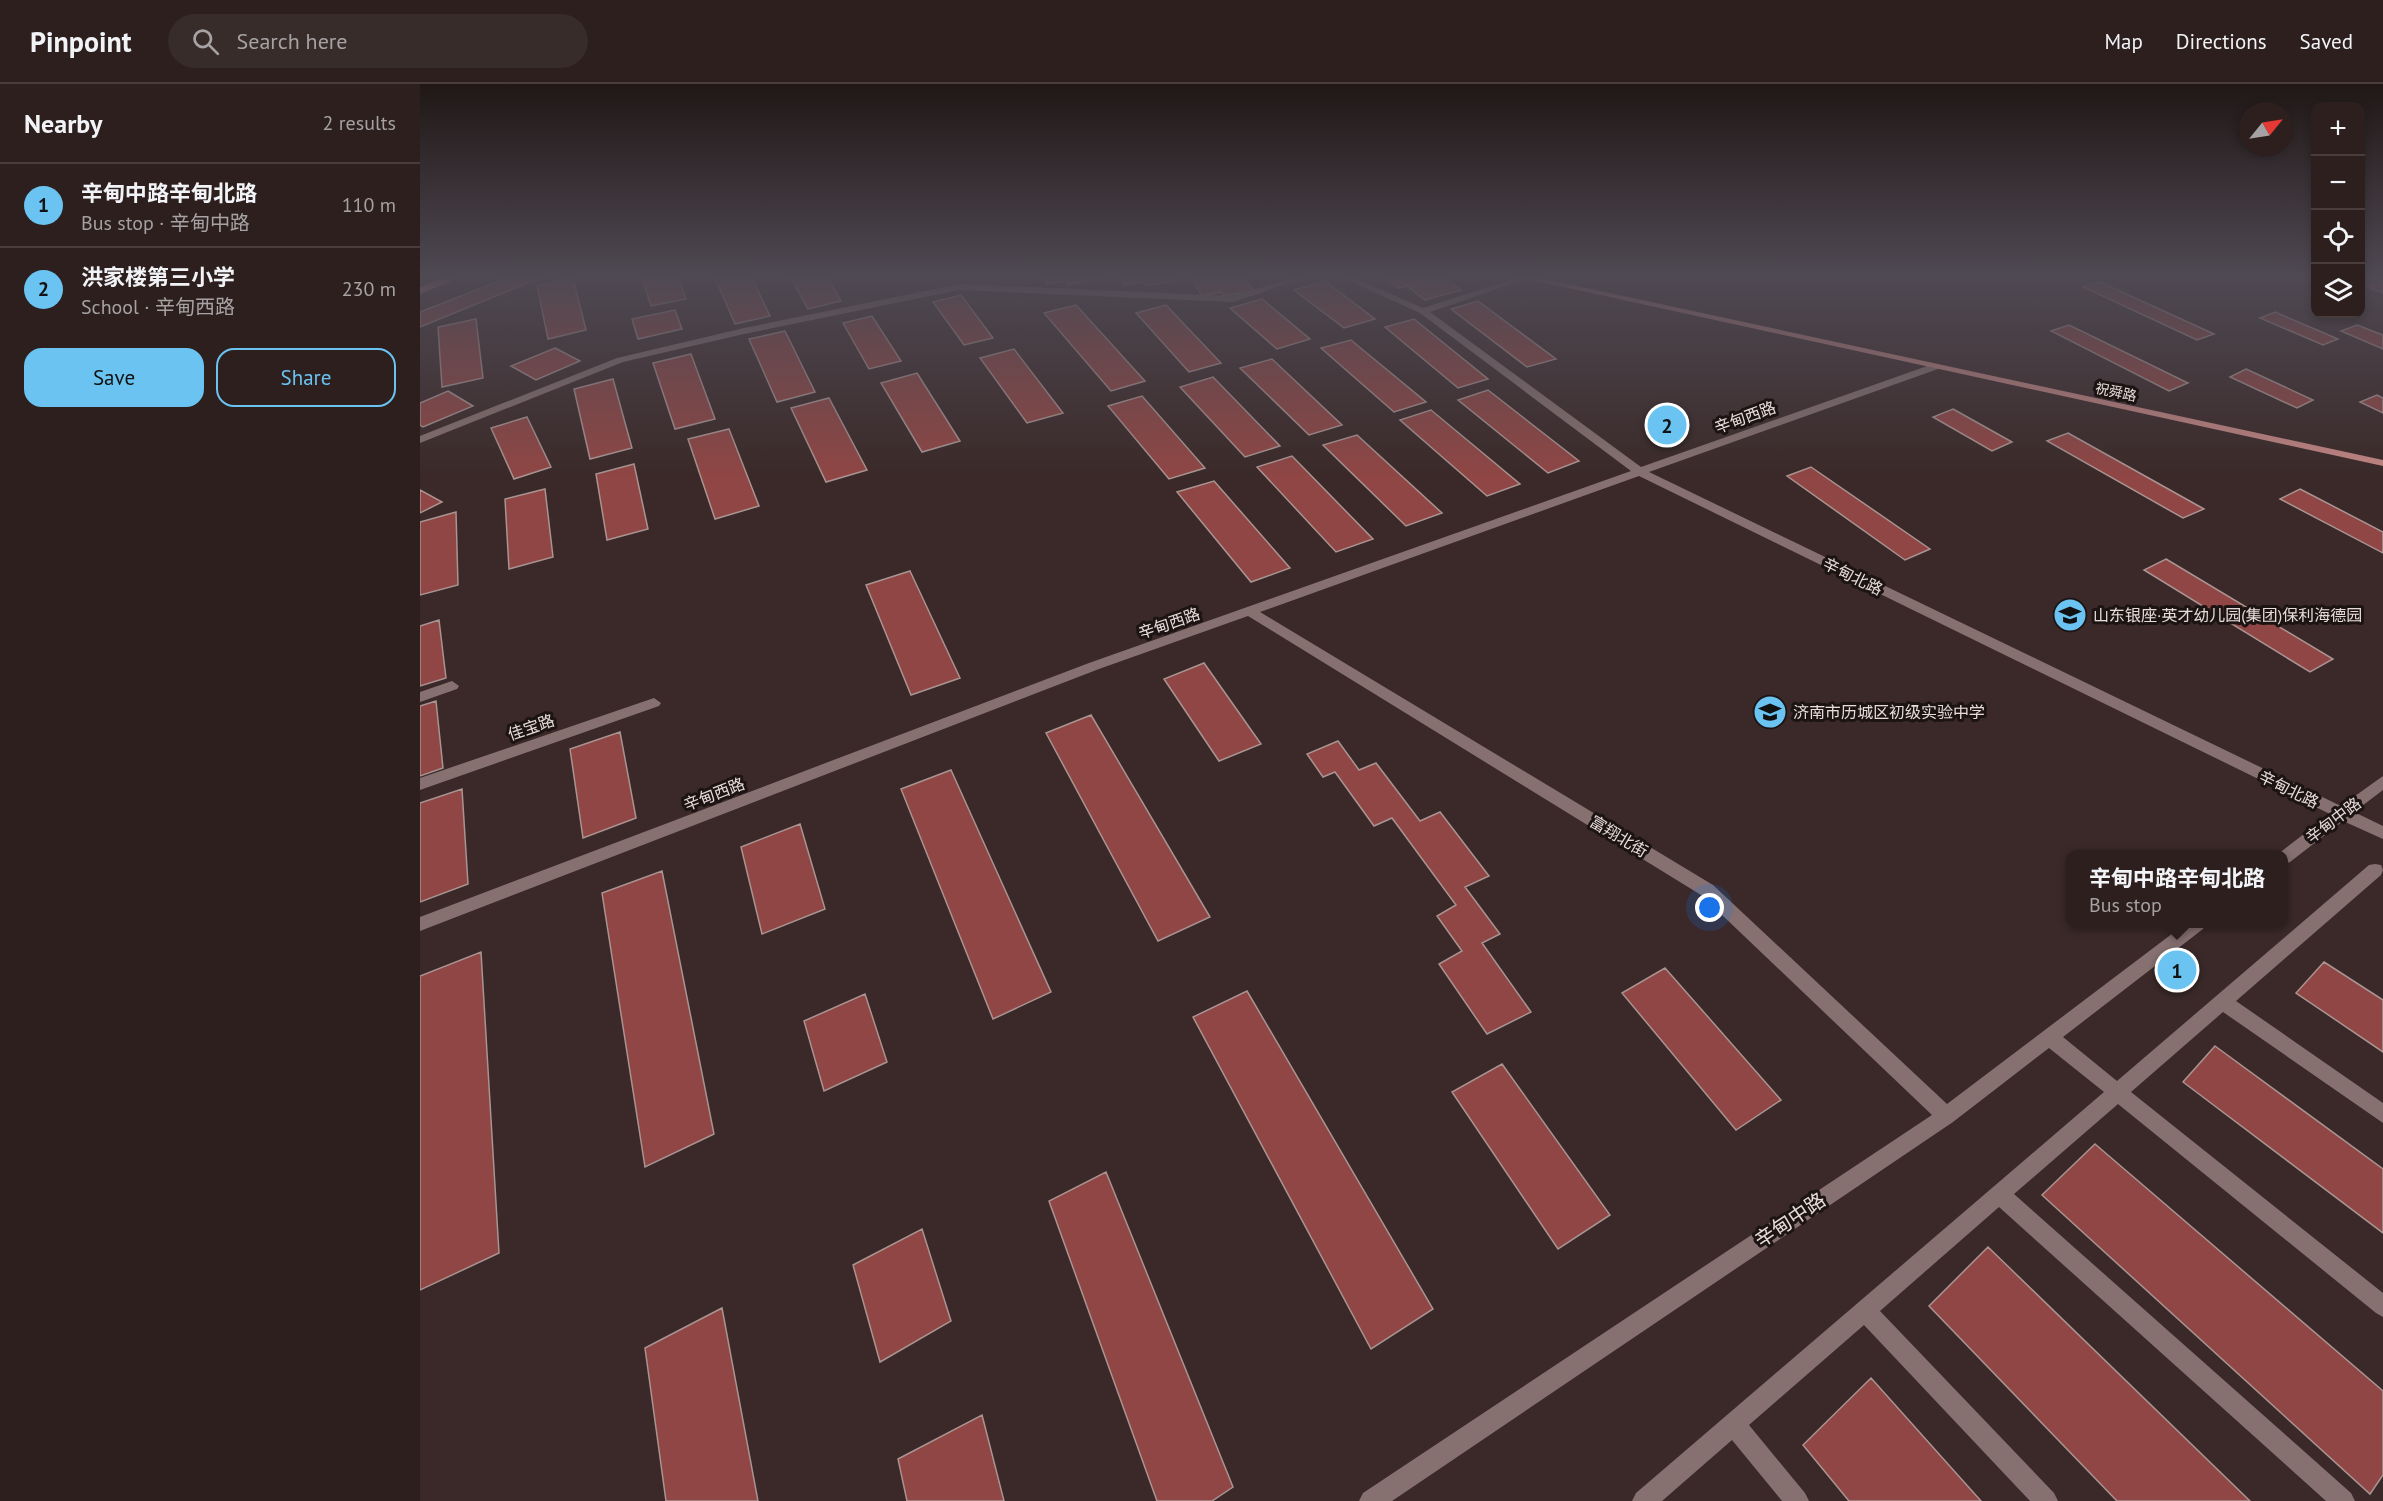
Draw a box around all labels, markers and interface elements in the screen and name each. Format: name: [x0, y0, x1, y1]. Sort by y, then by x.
search box: [168, 14, 588, 68]
text: Pinpoint: [30, 23, 132, 60]
icon: search: [189, 25, 222, 58]
text: Search here: [237, 27, 347, 55]
text: Map: [2104, 28, 2143, 55]
text: Directions: [2176, 28, 2267, 55]
text: Saved: [2300, 28, 2353, 55]
north arrow: [2239, 102, 2293, 156]
map controls: [2311, 102, 2365, 318]
button: +: [2311, 102, 2365, 156]
text: Nearby: [24, 107, 102, 140]
text: 2 results: [323, 110, 396, 136]
button: −: [2311, 156, 2365, 210]
text: 辛甸中路辛甸北路: [81, 179, 257, 207]
text: 1: [38, 192, 49, 218]
text: 110 m: [342, 192, 396, 218]
text: Bus stop · 辛甸中路: [81, 210, 250, 236]
button: locate: [2311, 210, 2365, 264]
text: 洪家楼第三小学: [81, 263, 235, 291]
button: layers: [2311, 264, 2365, 318]
text: 2: [38, 276, 49, 302]
text: 230 m: [342, 276, 396, 302]
text: School · 辛甸西路: [81, 294, 235, 320]
button: Save: [24, 348, 204, 407]
button: Share: [216, 348, 396, 407]
street label: 祝舜路: [2094, 379, 2138, 405]
street label: 辛甸西路: [1712, 397, 1778, 437]
pin: 2: [1648, 402, 1686, 448]
street label: 辛甸北路: [1820, 553, 1886, 599]
school or university icon: 山东银座·英才幼儿园(集团)保利海德园: [2052, 597, 2088, 633]
street label: 辛甸西路: [1135, 603, 1203, 643]
place label: 山东银座·英才幼儿园(集团)保利海德园: [2093, 605, 2362, 625]
school or university icon: 济南市历城区初级实验中学: [1752, 694, 1788, 730]
place label: 济南市历城区初级实验中学: [1793, 702, 1985, 722]
street label: 佳宝路: [505, 710, 557, 744]
street label: 辛甸北路: [2256, 766, 2322, 812]
street label: 辛甸西路: [681, 773, 747, 815]
street label: 辛甸中路: [2301, 793, 2365, 847]
street label: 富翔北街: [1586, 811, 1652, 861]
popup: [2066, 850, 2288, 928]
text: 辛甸中路辛甸北路: [2089, 864, 2265, 892]
text: Bus stop: [2089, 892, 2162, 918]
your location: [1695, 893, 1724, 922]
pin: 1: [2158, 948, 2196, 992]
street label: 辛甸中路: [1750, 1187, 1830, 1253]

